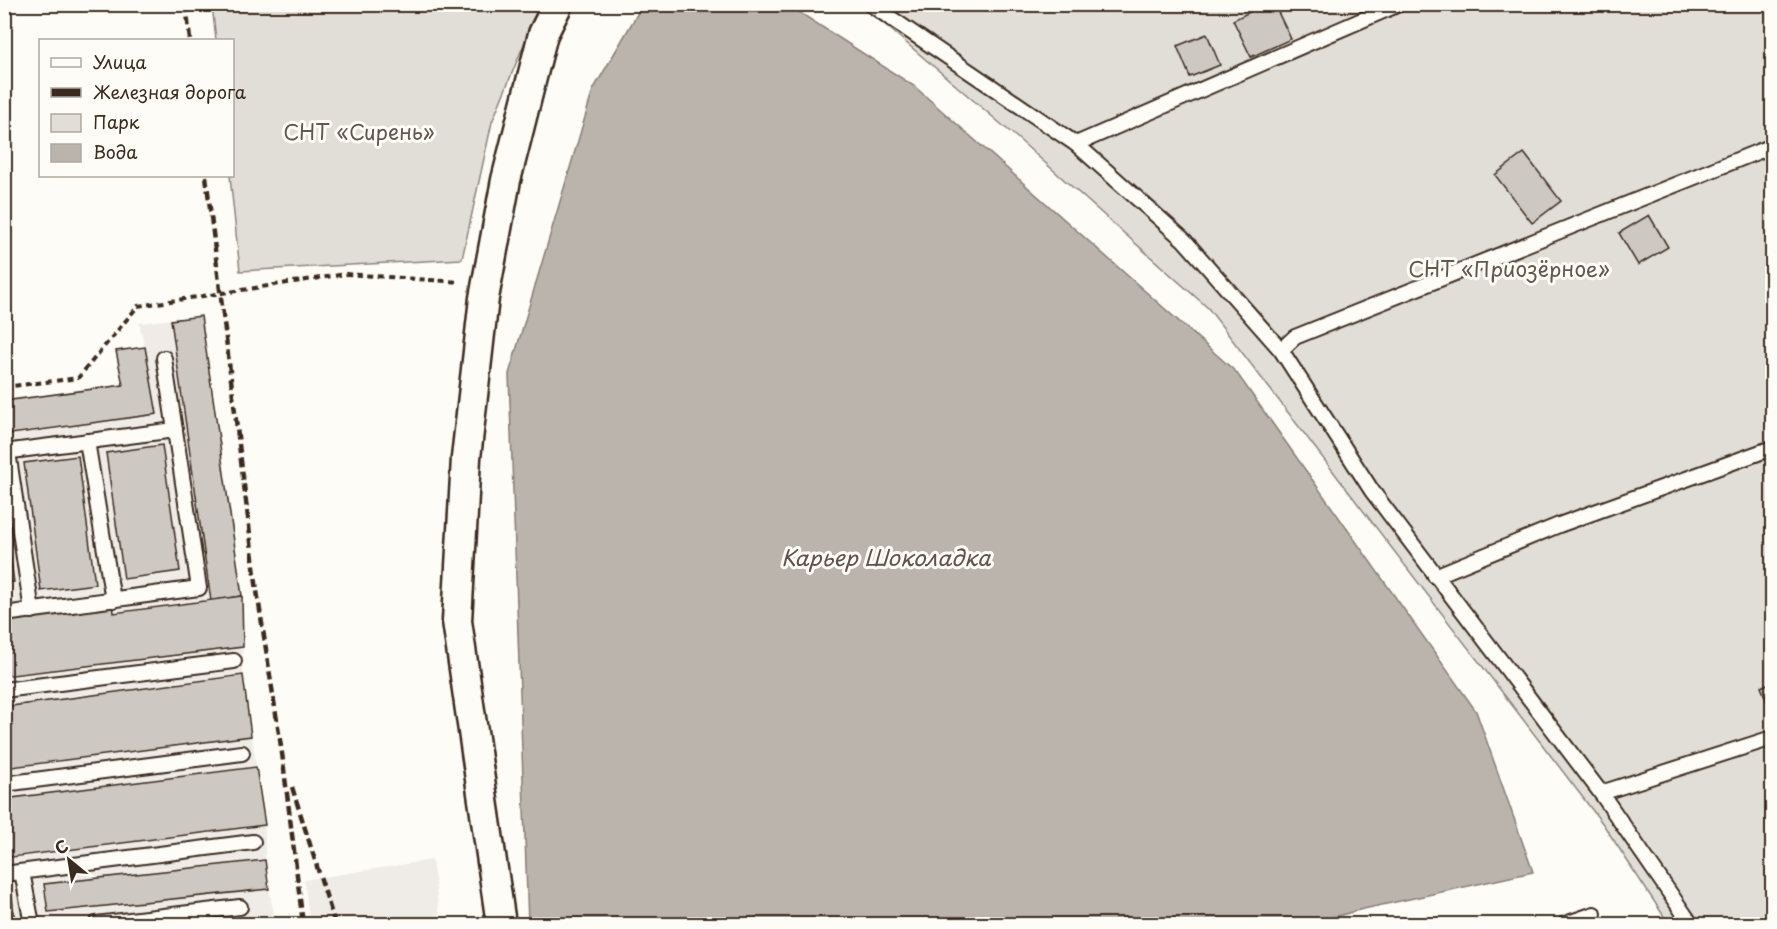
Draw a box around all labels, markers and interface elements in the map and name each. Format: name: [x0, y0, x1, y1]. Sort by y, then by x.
legend: [39, 39, 234, 177]
text: Улица: [93, 48, 147, 75]
text: Железная дорога: [93, 78, 247, 105]
text: Парк: [93, 108, 140, 135]
park label: СНТ «Сирень»: [283, 115, 435, 147]
text: Вода: [93, 138, 138, 165]
park label: СНТ «Приозёрное»: [1408, 252, 1610, 284]
water label: Карьер Шоколадка: [781, 540, 992, 573]
north arrow: [39, 830, 99, 890]
text: С: [50, 833, 72, 860]

